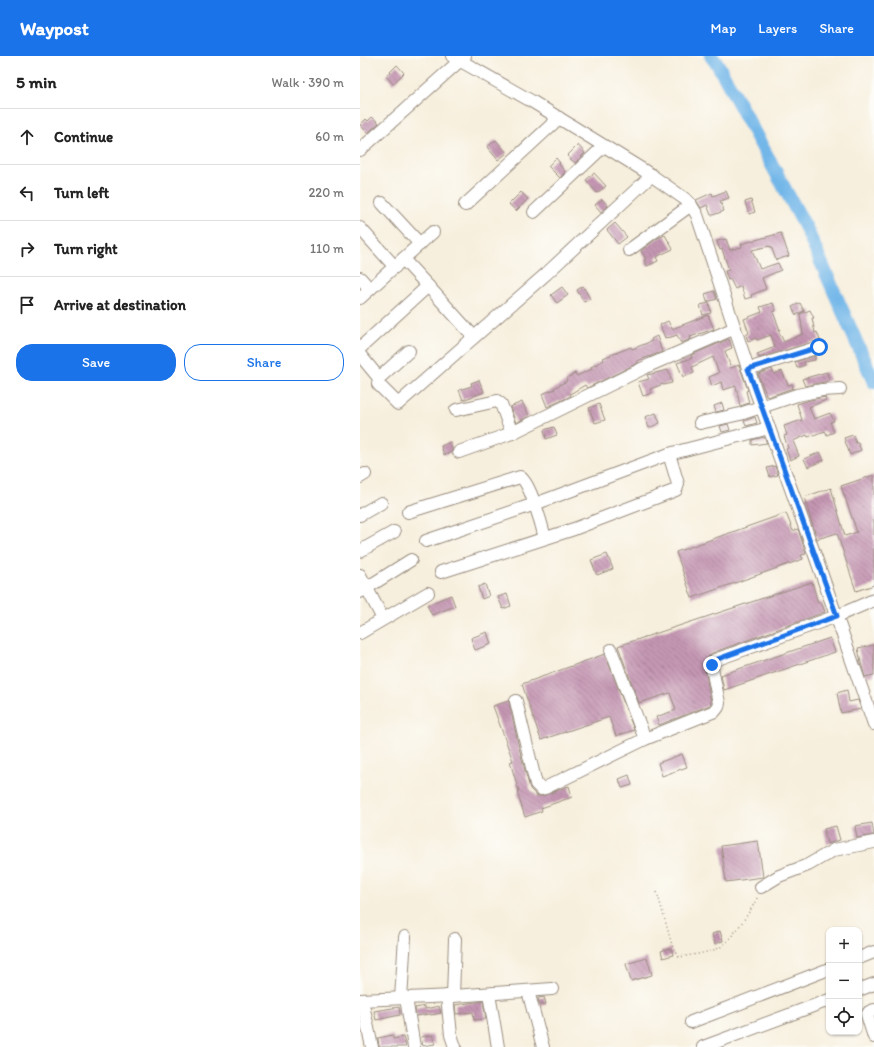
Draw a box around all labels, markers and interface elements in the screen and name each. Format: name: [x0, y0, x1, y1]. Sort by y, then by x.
text: Waypost: [20, 17, 89, 40]
text: Map: [711, 20, 736, 37]
text: Layers: [758, 20, 797, 37]
text: Share: [819, 20, 854, 37]
text: 5 min: [16, 72, 56, 92]
text: Walk · 390 m: [272, 75, 344, 90]
icon: ahead: [16, 126, 38, 148]
text: Continue: [54, 128, 113, 146]
text: 60 m: [315, 129, 344, 144]
icon: left: [16, 182, 38, 204]
text: Turn left: [54, 184, 109, 202]
text: 220 m: [308, 185, 344, 200]
icon: right: [16, 238, 38, 260]
text: Turn right: [54, 240, 118, 258]
text: 110 m: [310, 241, 344, 256]
icon: arrive: [16, 294, 38, 316]
text: Arrive at destination: [54, 296, 186, 314]
route start: [810, 338, 828, 356]
button: Save: [16, 344, 176, 381]
button: Share: [184, 344, 344, 381]
route end: [703, 656, 721, 674]
map controls: [826, 927, 862, 1035]
button: +: [826, 927, 862, 963]
button: −: [826, 963, 862, 999]
button: locate: [826, 999, 862, 1035]

